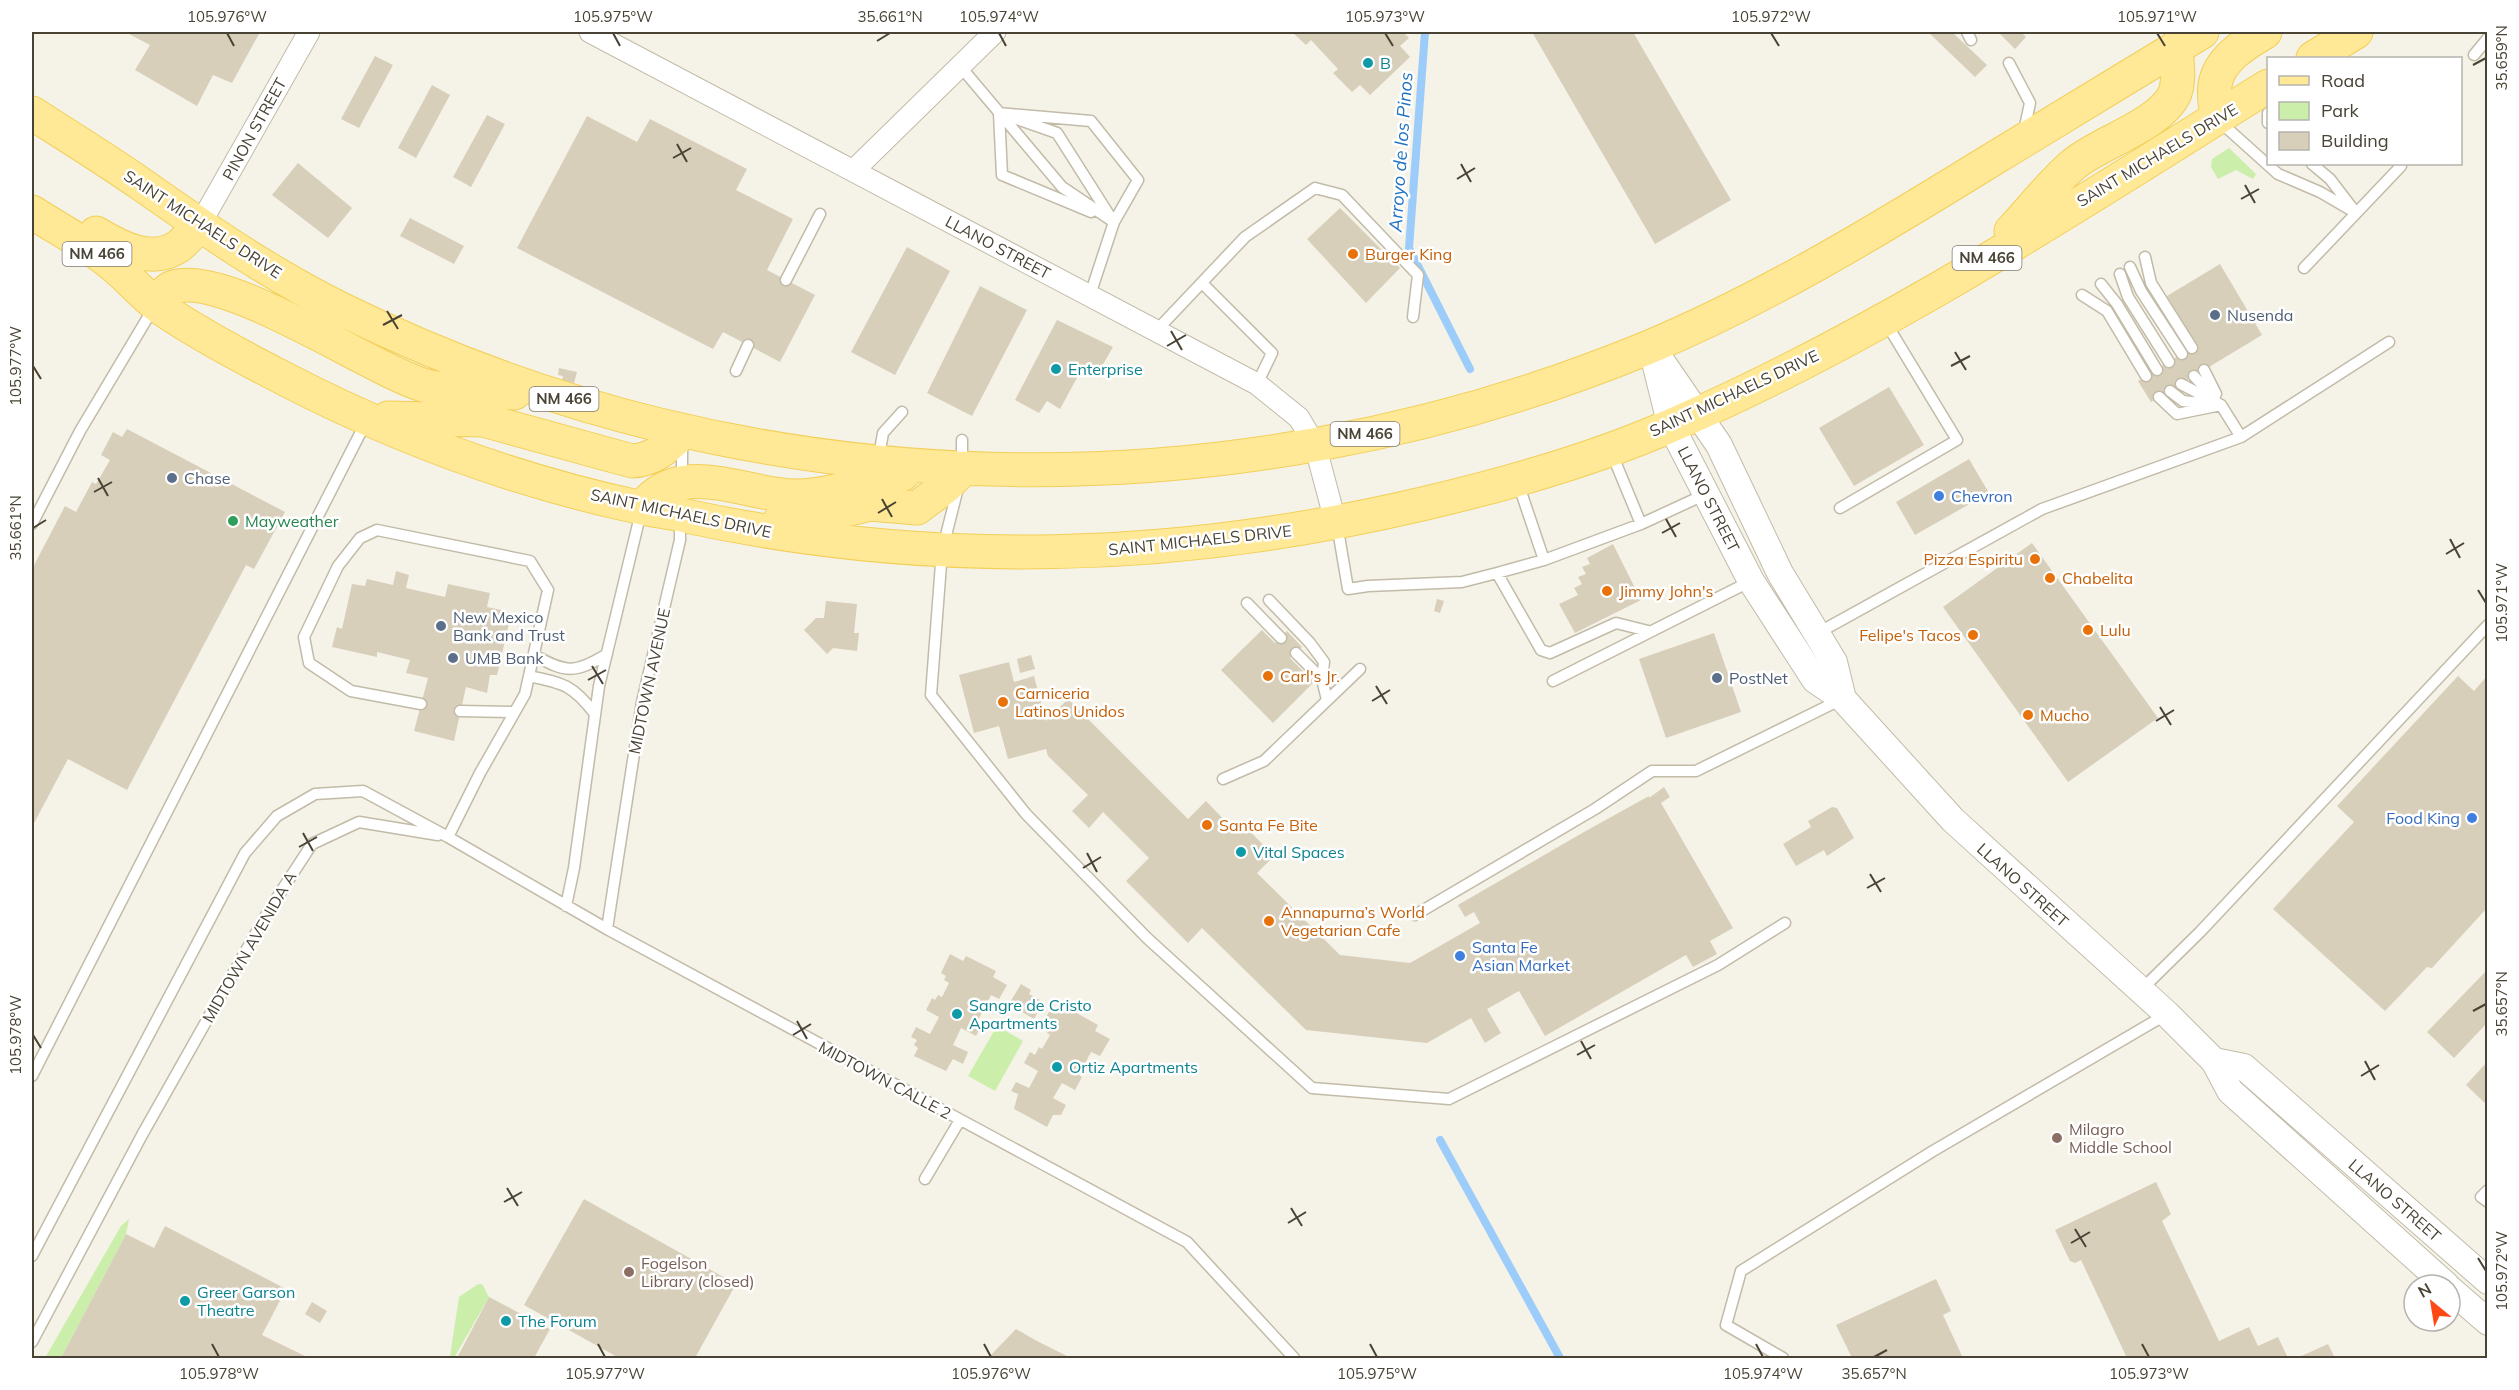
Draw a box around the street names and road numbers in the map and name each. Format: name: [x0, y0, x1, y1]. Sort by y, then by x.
street label: PINON STREET: [218, 74, 290, 184]
street label: SAINT MICHAELS DRIVE: [2073, 99, 2241, 211]
street label: SAINT MICHAELS DRIVE: [120, 165, 286, 283]
street label: LLANO STREET: [942, 211, 1054, 283]
road number: NM 466: [63, 242, 132, 266]
road number: NM 466: [1952, 246, 2022, 270]
street label: SAINT MICHAELS DRIVE: [1646, 345, 1822, 441]
road number: NM 466: [530, 387, 598, 411]
road number: NM 466: [1330, 422, 1400, 446]
street label: LLANO STREET: [1674, 443, 1744, 556]
street label: SAINT MICHAELS DRIVE: [589, 484, 773, 542]
street label: SAINT MICHAELS DRIVE: [1107, 520, 1293, 560]
street label: MIDTOWN AVENUE: [624, 606, 674, 756]
street label: LLANO STREET: [1973, 839, 2073, 931]
street label: MIDTOWN AVENIDA A: [198, 868, 301, 1026]
street label: MIDTOWN CALLE 2: [815, 1037, 955, 1123]
street label: LLANO STREET: [2345, 1154, 2446, 1246]

